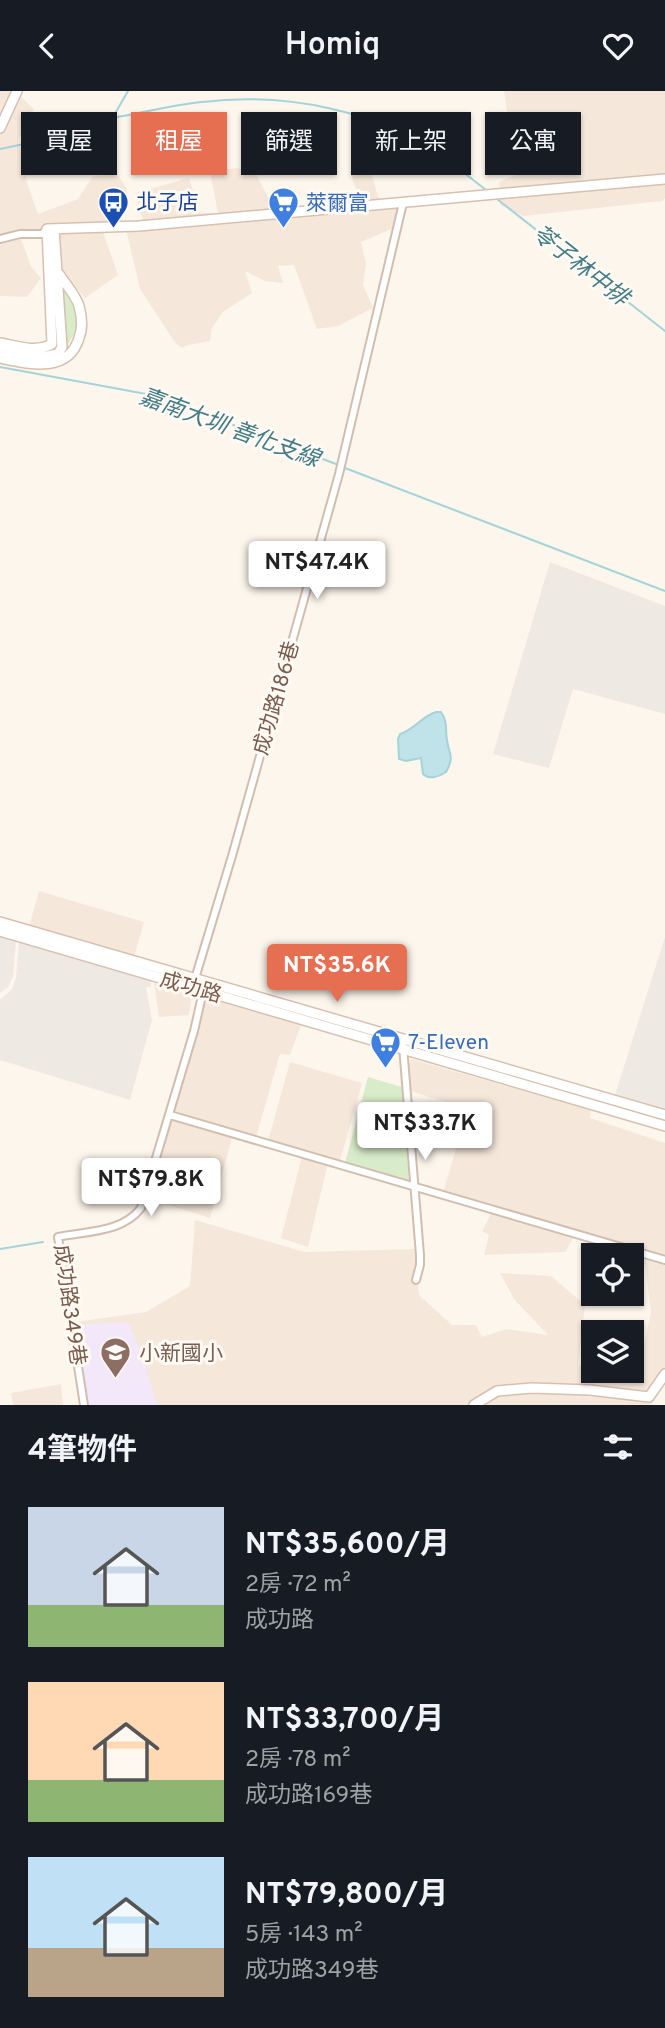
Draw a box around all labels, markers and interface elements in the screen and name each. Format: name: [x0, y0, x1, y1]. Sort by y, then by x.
text: Homiq: [285, 26, 380, 66]
icon: back: [28, 27, 66, 65]
icon: heart: [599, 27, 637, 65]
chip: 買屋: [21, 112, 117, 175]
chip: 租屋: [131, 112, 227, 175]
chip: 篩選: [241, 112, 337, 175]
chip: 新上架: [351, 112, 471, 175]
chip: 公寓: [485, 112, 581, 175]
bus stop icon: 北子店: [96, 185, 130, 229]
supermarket icon: 萊爾富: [266, 186, 300, 230]
place label: 北子店: [136, 190, 199, 217]
place label: 萊爾富: [306, 191, 369, 218]
water label: 苓子林中排: [525, 220, 636, 316]
water label: 嘉南大圳 善化支線: [135, 383, 326, 476]
pin: NT$47.4K: [245, 541, 389, 601]
text: NT$47.4K: [264, 549, 370, 578]
street label: 成功路186巷: [248, 638, 307, 758]
pin: NT$35.6K: [265, 944, 409, 1004]
text: NT$35.6K: [283, 952, 391, 981]
street label: 成功路: [157, 967, 225, 1010]
supermarket icon: 7-Eleven: [368, 1025, 402, 1069]
place label: 7-Eleven: [408, 1030, 489, 1057]
pin: NT$33.7K: [353, 1103, 497, 1162]
text: NT$33.7K: [373, 1110, 477, 1139]
pin: NT$79.8K: [79, 1159, 223, 1218]
text: NT$79.8K: [98, 1166, 204, 1195]
street label: 成功路349巷: [47, 1243, 90, 1367]
map controls: [581, 1243, 644, 1383]
button: locate: [581, 1243, 644, 1306]
button: layers: [581, 1320, 644, 1383]
school or university icon: 小新國小: [99, 1336, 133, 1380]
place label: 小新國小: [139, 1341, 223, 1368]
icon: filters: [599, 1428, 637, 1466]
text: 4筆物件: [28, 1433, 137, 1470]
text: NT$35,600/月: [245, 1527, 450, 1564]
icon: home: [84, 1535, 168, 1619]
text: 2房 · 72 m²: [245, 1571, 351, 1600]
text: 成功路: [245, 1607, 314, 1636]
text: NT$33,700/月: [245, 1702, 444, 1739]
icon: home: [84, 1710, 168, 1794]
text: 2房 · 78 m²: [245, 1746, 351, 1775]
text: 成功路169巷: [245, 1782, 372, 1811]
text: NT$79,800/月: [245, 1877, 448, 1914]
icon: home: [84, 1885, 168, 1969]
text: 5房 · 143 m²: [245, 1921, 363, 1950]
text: 成功路349巷: [245, 1957, 379, 1986]

